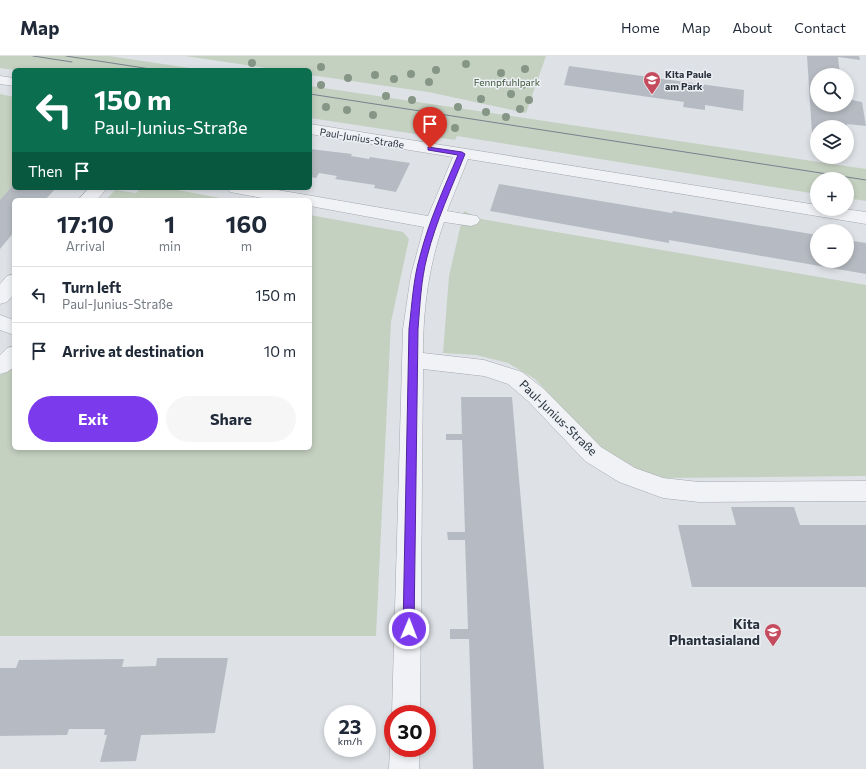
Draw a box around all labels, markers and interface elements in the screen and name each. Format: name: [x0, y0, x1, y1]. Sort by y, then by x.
text: Map: [20, 16, 59, 39]
text: Home: [621, 19, 660, 36]
text: Map: [682, 19, 710, 36]
text: About: [732, 19, 772, 36]
text: Contact: [794, 19, 846, 36]
place label: Kita Paule am Park: [665, 68, 712, 92]
map controls: [810, 68, 854, 268]
button: search: [810, 68, 854, 112]
school or university icon: Kita Paule am Park: [642, 70, 662, 95]
park label: Fennpfuhlpark: [474, 76, 541, 88]
text: 150 m: [94, 82, 171, 116]
icon: left: [28, 84, 80, 136]
pin: [413, 107, 447, 148]
icon: arrive: [419, 113, 441, 135]
text: Paul-Junius-Straße: [94, 116, 248, 138]
button: layers: [810, 120, 854, 164]
street label: Paul-Junius-Straße: [319, 125, 405, 151]
icon: arrive: [71, 160, 93, 182]
text: Then: [28, 162, 63, 180]
button: +: [810, 172, 854, 216]
text: 17:10: [57, 209, 114, 238]
text: 1: [164, 209, 175, 238]
text: 160: [226, 209, 267, 238]
button: −: [810, 224, 854, 268]
text: Arrival: [66, 238, 105, 254]
text: min: [159, 238, 181, 254]
text: m: [241, 238, 252, 254]
text: Turn left: [62, 278, 121, 296]
icon: left: [28, 284, 50, 306]
text: 150 m: [255, 286, 296, 304]
text: Paul-Junius-Straße: [62, 296, 173, 312]
icon: arrive: [28, 340, 50, 362]
text: Arrive at destination: [62, 342, 204, 360]
text: 10 m: [264, 342, 296, 360]
street label: Paul-Junius-Straße: [516, 377, 600, 459]
button: Exit: [28, 396, 158, 442]
button: Share: [166, 396, 296, 442]
position arrow: [388, 608, 430, 650]
place label: Kita Phantasialand: [669, 615, 760, 648]
school or university icon: Kita Phantasialand: [763, 622, 783, 647]
speed limit sign: 30: [384, 705, 436, 757]
text: 23: [338, 714, 362, 738]
text: km/h: [338, 735, 362, 747]

